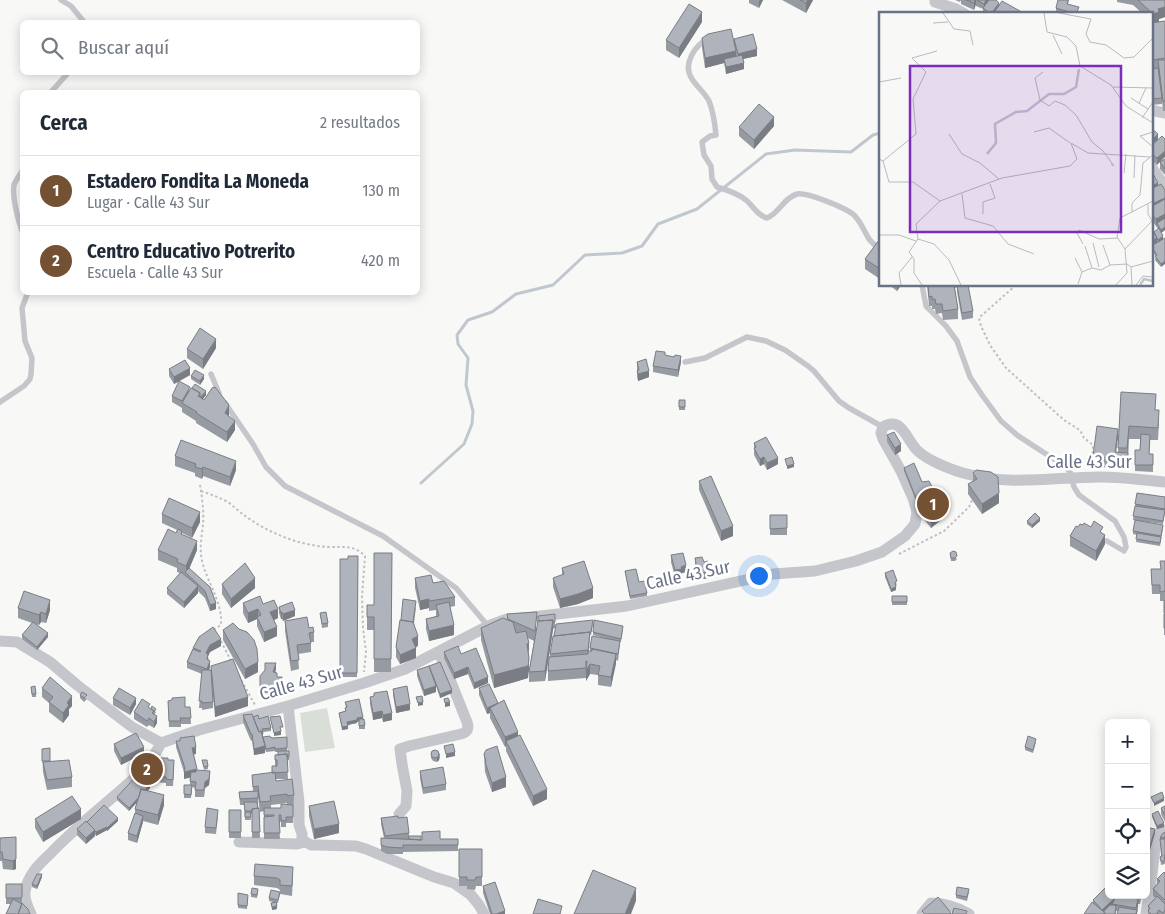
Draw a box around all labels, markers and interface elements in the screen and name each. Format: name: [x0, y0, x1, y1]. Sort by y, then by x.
inset map: [879, 12, 1152, 286]
search box: [20, 20, 420, 75]
icon: search: [38, 34, 66, 62]
text: Buscar aquí: [78, 36, 169, 59]
text: Cerca: [40, 110, 88, 136]
text: 2 resultados: [320, 113, 400, 132]
text: Estadero Fondita La Moneda: [87, 170, 309, 193]
text: 1: [53, 181, 59, 200]
text: 130 m: [362, 181, 400, 200]
text: Lugar · Calle 43 Sur: [87, 193, 210, 212]
text: Centro Educativo Potrerito: [87, 240, 295, 263]
text: 2: [52, 251, 60, 270]
text: 420 m: [361, 251, 400, 270]
text: Escuela · Calle 43 Sur: [87, 263, 223, 282]
street label: Calle 43 Sur: [1046, 451, 1133, 473]
pin: 1: [917, 485, 949, 523]
street label: Calle 43 Sur: [644, 555, 733, 595]
your location: [746, 563, 772, 589]
street label: Calle 43 Sur: [257, 660, 346, 705]
map controls: [1105, 719, 1150, 899]
button: +: [1105, 719, 1150, 764]
pin: 2: [131, 750, 163, 788]
button: −: [1105, 764, 1150, 809]
button: locate: [1105, 809, 1150, 854]
button: layers: [1105, 854, 1150, 899]

